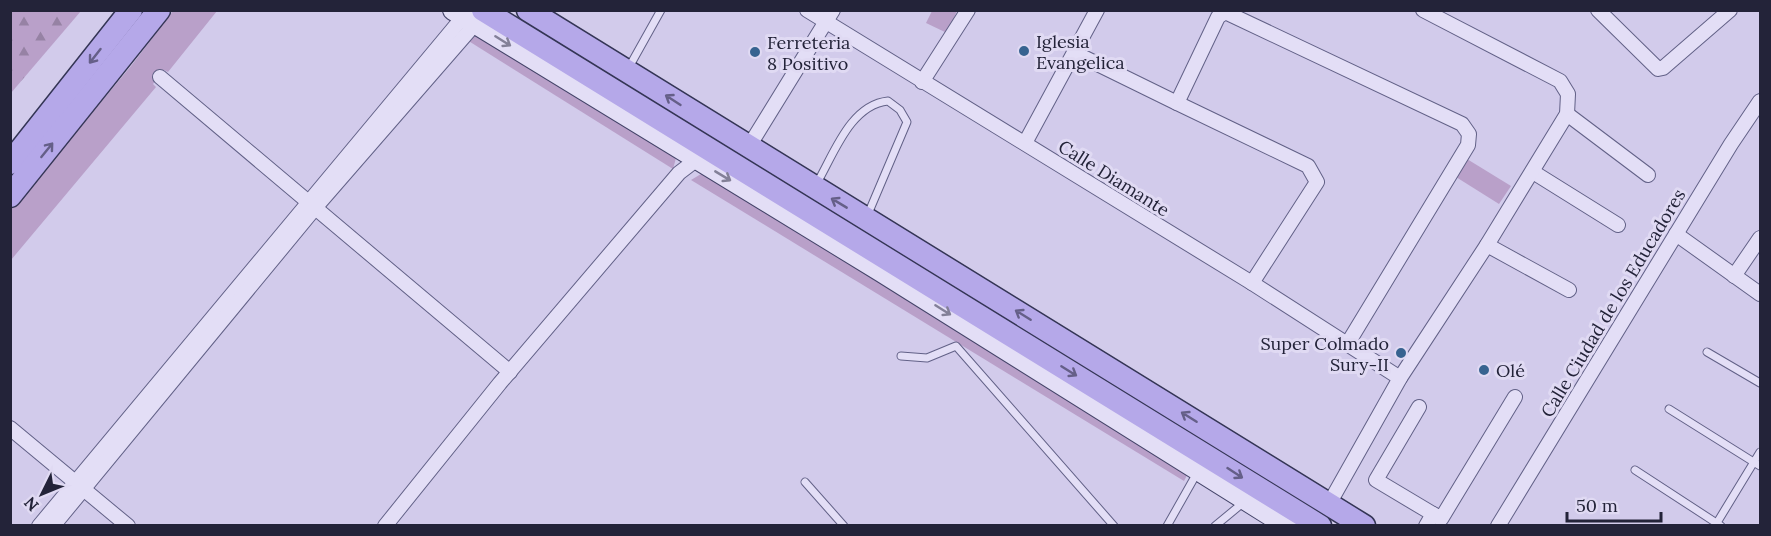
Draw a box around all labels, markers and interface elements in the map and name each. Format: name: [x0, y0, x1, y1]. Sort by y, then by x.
place label: Iglesia Evangelica: [1036, 30, 1125, 74]
place label: Ferreteria 8 Positivo: [767, 31, 850, 75]
one-way arrow: [494, 36, 511, 48]
marker: Iglesia Evangelica: [1017, 44, 1031, 58]
marker: Ferreteria 8 Positivo: [748, 45, 762, 59]
one-way arrow: [89, 48, 102, 64]
one-way arrow: [665, 94, 682, 106]
street label: Calle Diamante: [1054, 135, 1174, 221]
one-way arrow: [41, 143, 54, 159]
one-way arrow: [714, 171, 731, 183]
street label: Calle Ciudad de los Educadores: [1536, 185, 1690, 421]
one-way arrow: [831, 196, 848, 208]
one-way arrow: [934, 305, 951, 317]
one-way arrow: [1015, 309, 1032, 321]
place label: Super Colmado Sury-II: [1260, 332, 1389, 376]
marker: Super Colmado Sury-II: [1394, 346, 1408, 360]
place label: Olé: [1496, 359, 1525, 382]
marker: Olé: [1477, 363, 1491, 377]
one-way arrow: [1060, 365, 1077, 377]
one-way arrow: [1181, 411, 1198, 423]
north arrow: [12, 464, 72, 524]
one-way arrow: [1226, 468, 1243, 480]
scale bar: [1567, 485, 1662, 523]
text: N: [19, 493, 43, 516]
text: 50 m: [1576, 494, 1618, 517]

